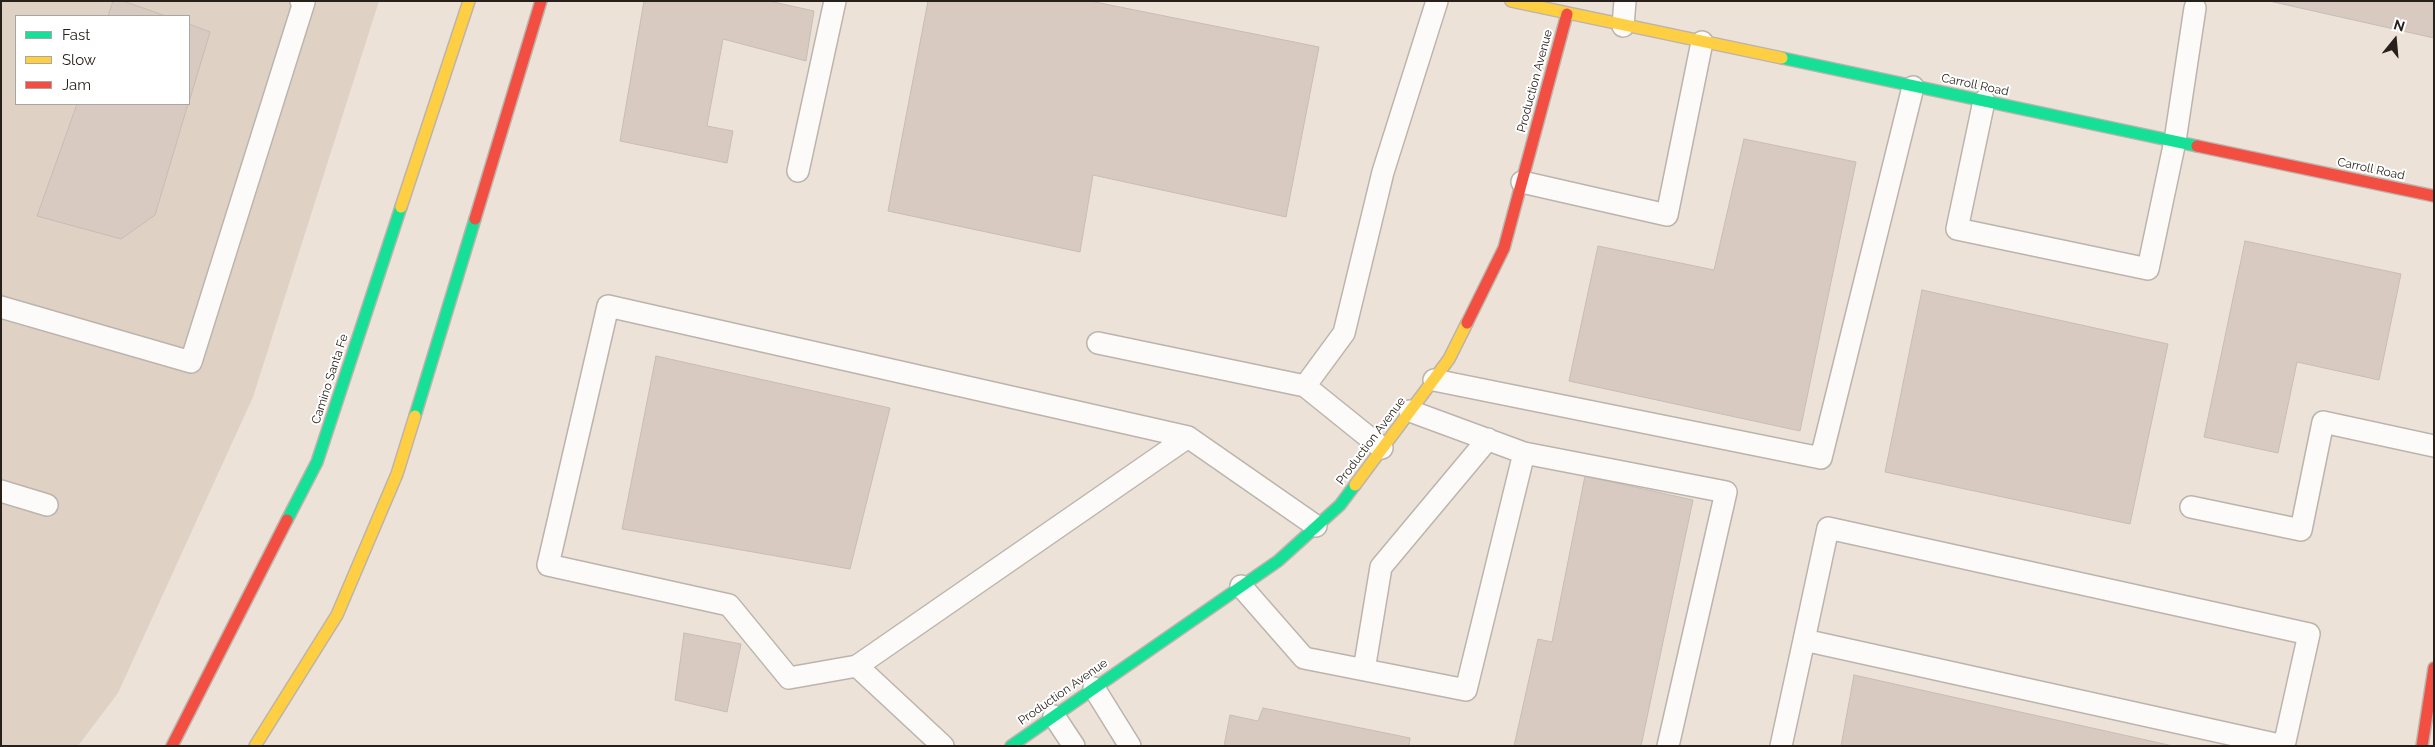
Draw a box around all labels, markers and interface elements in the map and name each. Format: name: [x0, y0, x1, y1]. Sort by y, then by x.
legend: [15, 15, 190, 105]
north arrow: [2370, 15, 2420, 65]
text: N: [2392, 16, 2407, 35]
text: Fast: [62, 26, 90, 44]
street label: Production Avenue: [1514, 28, 1556, 134]
text: Slow: [62, 51, 96, 69]
street label: Carroll Road: [1940, 71, 2010, 99]
text: Jam: [62, 76, 91, 94]
street label: Carroll Road: [2336, 155, 2406, 183]
street label: Camino Santa Fe: [309, 332, 351, 426]
street label: Production Avenue: [1333, 394, 1409, 488]
street label: Production Avenue: [1016, 656, 1110, 728]

